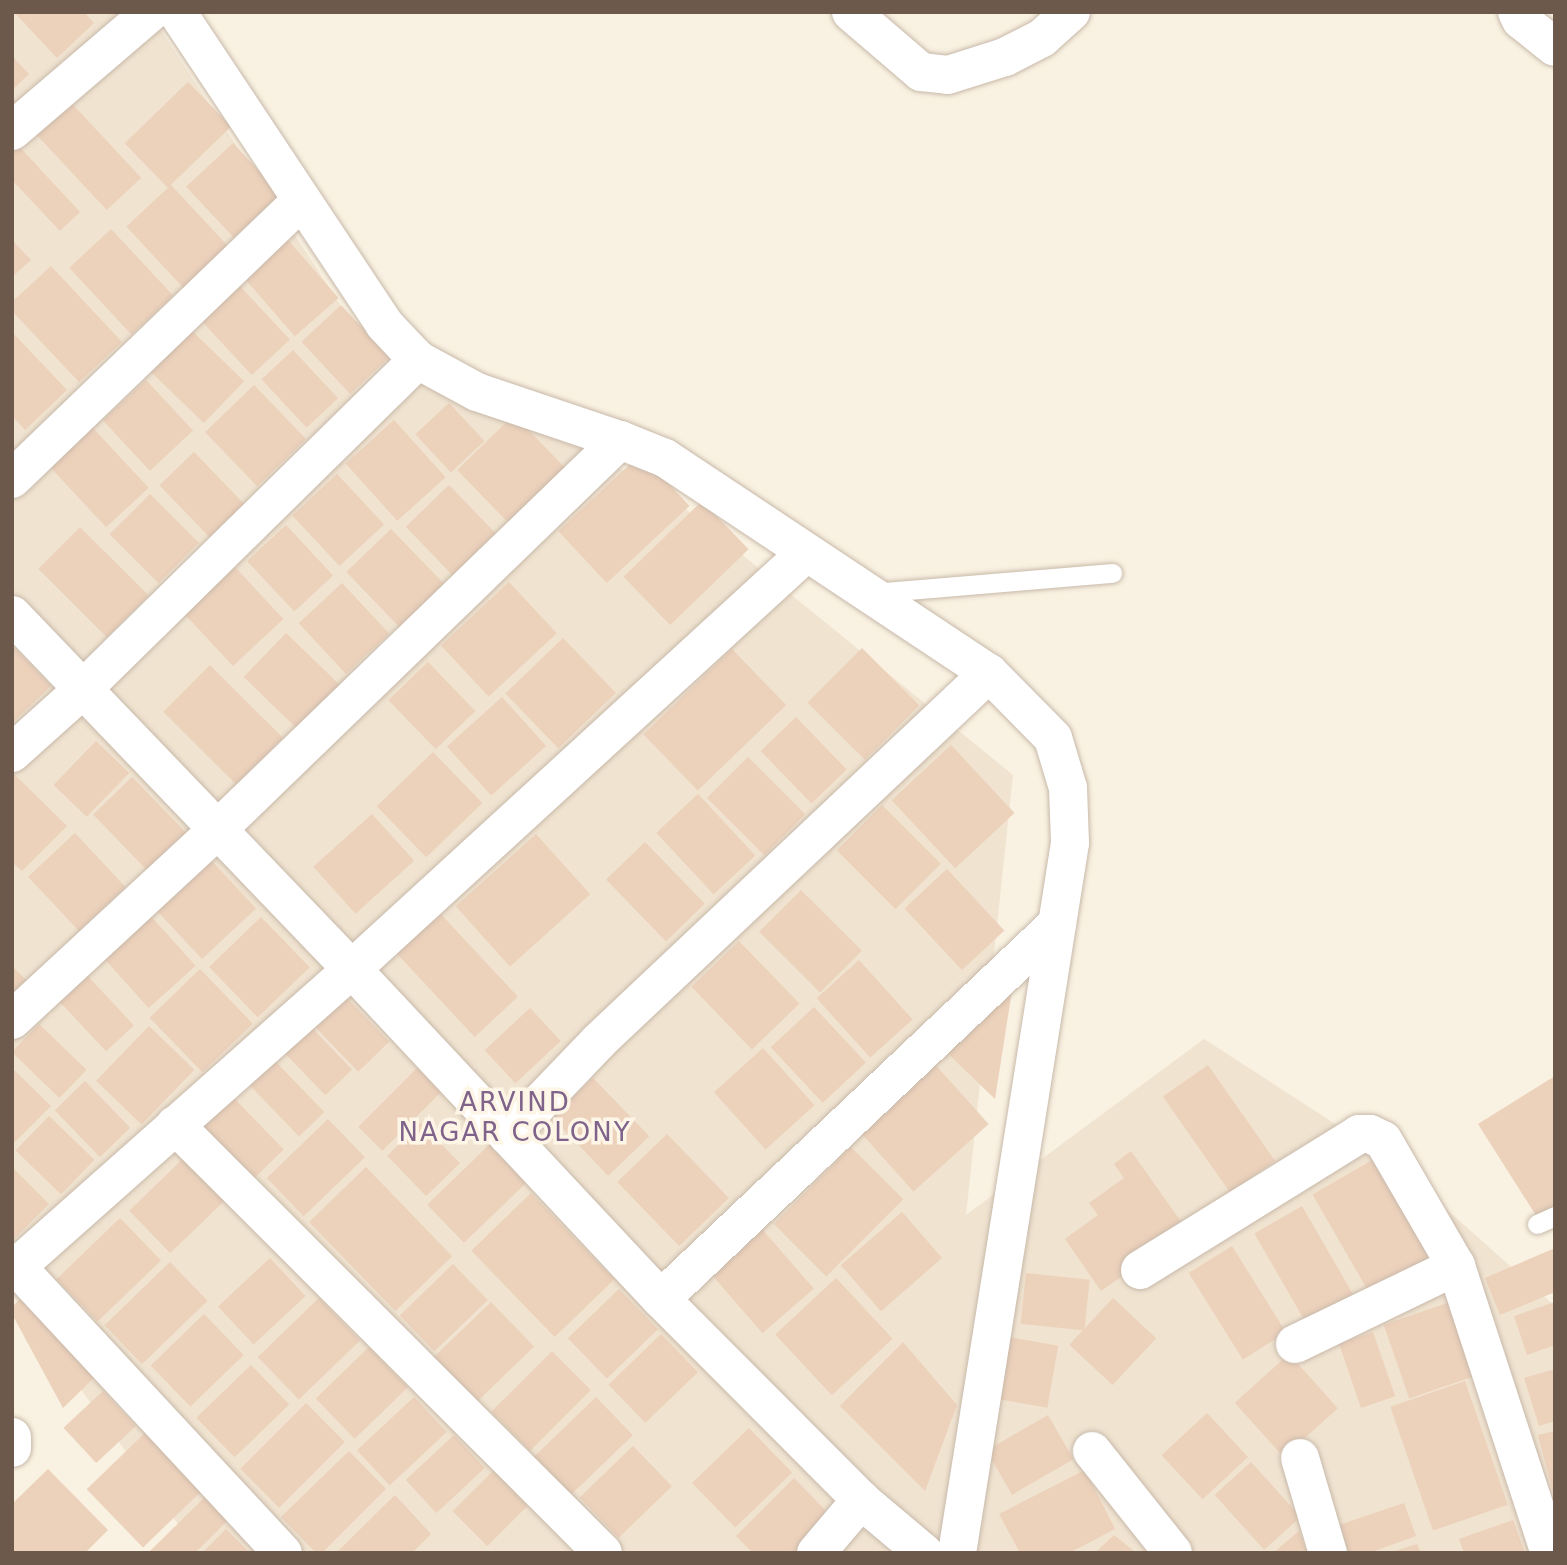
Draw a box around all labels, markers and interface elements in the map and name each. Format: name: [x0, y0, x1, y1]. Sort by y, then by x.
district label: ARVIND NAGAR COLONY: [400, 1087, 630, 1148]

